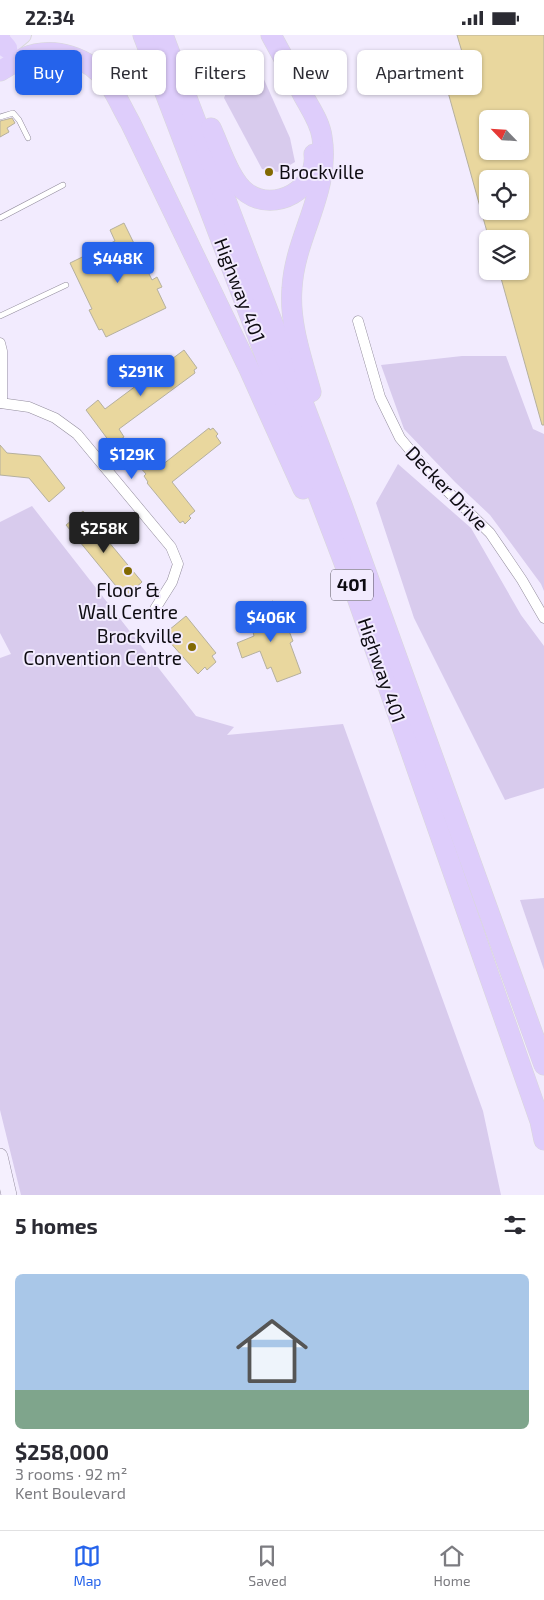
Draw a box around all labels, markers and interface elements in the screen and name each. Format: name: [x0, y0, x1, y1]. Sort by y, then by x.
text: 22:34: [25, 6, 75, 29]
chip: Buy: [15, 50, 82, 95]
chip: Rent: [92, 50, 166, 95]
chip: Filters: [176, 50, 264, 95]
chip: New: [274, 50, 347, 95]
chip: Apartment: [357, 50, 482, 95]
north arrow: [479, 110, 529, 160]
map controls: [479, 110, 529, 280]
place label: Brockville: [279, 160, 364, 183]
marker: Brockville: [263, 166, 275, 178]
button: locate: [479, 170, 529, 220]
button: layers: [479, 230, 529, 280]
street label: Highway 401: [210, 235, 271, 345]
pin: $448K: [83, 241, 153, 284]
text: $448K: [93, 248, 143, 267]
pin: $291K: [106, 355, 176, 397]
text: $291K: [118, 361, 164, 380]
pin: $129K: [97, 437, 167, 480]
street label: Decker Drive: [401, 441, 493, 535]
text: $129K: [109, 444, 155, 463]
pin: $258K: [69, 511, 139, 554]
text: $258K: [80, 518, 128, 537]
marker: Floor & Wall Centre: [122, 565, 134, 577]
road number: 401: [331, 569, 373, 601]
place label: Floor & Wall Centre: [78, 578, 178, 623]
pin: $406K: [236, 601, 306, 643]
text: $406K: [246, 607, 296, 626]
street label: Highway 401: [354, 614, 411, 725]
place label: Brockville Convention Centre: [23, 624, 182, 669]
marker: Brockville Convention Centre: [186, 641, 198, 653]
icon: filters: [501, 1211, 529, 1239]
text: 5 homes: [15, 1213, 98, 1238]
icon: home: [227, 1306, 317, 1396]
text: $258,000: [15, 1439, 109, 1464]
text: 3 rooms · 92 m²: [15, 1464, 127, 1483]
text: Kent Boulevard: [15, 1483, 126, 1502]
tab: Map: [73, 1542, 101, 1589]
tab: Saved: [248, 1542, 287, 1589]
tab: Home: [434, 1542, 471, 1589]

